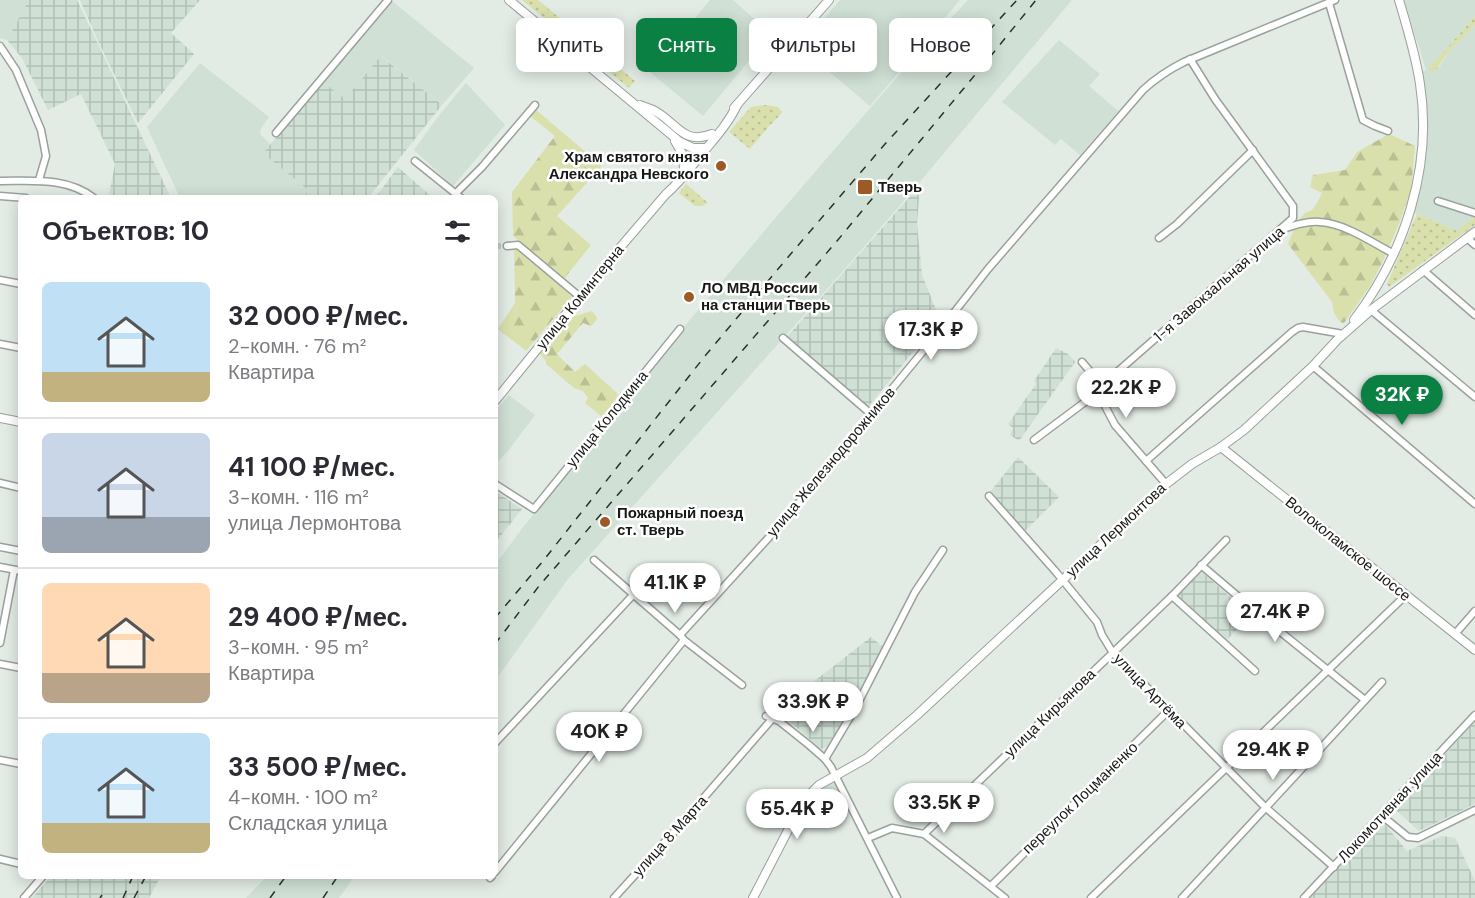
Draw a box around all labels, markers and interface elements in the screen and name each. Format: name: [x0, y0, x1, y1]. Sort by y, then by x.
chip: Купить: [516, 18, 624, 72]
chip: Снять: [636, 18, 737, 72]
chip: Фильтры: [749, 18, 877, 72]
chip: Новое: [889, 18, 992, 72]
place label: Храм святого князя Александра Невского: [549, 147, 709, 184]
marker: Храм святого князя Александра Невского: [714, 159, 728, 173]
place label: Тверь: [878, 177, 922, 197]
marker: Тверь: [856, 178, 874, 196]
text: Объектов: 10: [42, 214, 209, 248]
icon: filters: [441, 215, 474, 248]
street label: 1-я Завокзальная улица: [1149, 221, 1289, 346]
street label: улица Коминтерна: [532, 240, 629, 354]
place label: ЛО МВД России на станции Тверь: [701, 278, 831, 315]
marker: ЛО МВД России на станции Тверь: [682, 290, 696, 304]
text: 32 000 ₽/мес.: [228, 299, 408, 333]
icon: home: [90, 306, 162, 378]
pin: 17.3K ₽: [876, 310, 986, 361]
text: 17.3K ₽: [899, 316, 963, 342]
text: 2-комн. · 76 m²: [228, 333, 366, 359]
text: Квартира: [228, 359, 314, 385]
street label: улица Колодкина: [562, 366, 653, 472]
pin: 22.2K ₽: [1071, 368, 1181, 419]
text: 22.2K ₽: [1091, 374, 1161, 400]
pin: 32K ₽: [1360, 375, 1444, 426]
text: 32K ₽: [1375, 381, 1429, 407]
street label: улица Железнодорожников: [762, 383, 900, 541]
text: 41 100 ₽/мес.: [228, 450, 395, 484]
icon: home: [90, 457, 162, 529]
street label: улица Лермонтова: [1062, 478, 1171, 582]
text: 3-комн. · 116 m²: [228, 484, 369, 510]
street label: Волоколамское шоссе: [1281, 492, 1415, 606]
place label: Пожарный поезд ст. Тверь: [617, 503, 744, 540]
text: улица Лермонтова: [228, 510, 401, 536]
marker: Пожарный поезд ст. Тверь: [598, 515, 612, 529]
pin: 41.1K ₽: [620, 563, 730, 614]
text: 41.1K ₽: [644, 569, 706, 595]
pin: 27.4K ₽: [1220, 592, 1330, 643]
text: 27.4K ₽: [1240, 598, 1310, 624]
text: 29 400 ₽/мес.: [228, 600, 408, 634]
icon: home: [90, 607, 162, 679]
text: 3-комн. · 95 m²: [228, 634, 369, 660]
street label: улица Артёма: [1109, 649, 1191, 733]
text: Квартира: [228, 660, 314, 686]
street label: улица Кирьянова: [1000, 664, 1100, 762]
pin: 33.9K ₽: [758, 682, 868, 733]
text: 33.9K ₽: [777, 688, 849, 714]
pin: 40K ₽: [557, 712, 641, 763]
text: 40K ₽: [570, 718, 628, 744]
pin: 29.4K ₽: [1218, 730, 1328, 781]
text: 29.4K ₽: [1237, 736, 1309, 762]
street label: переулок Лоцманенко: [1018, 738, 1142, 858]
street label: Локомотивная улица: [1333, 747, 1447, 867]
text: 33 500 ₽/мес.: [228, 750, 407, 784]
icon: home: [90, 757, 162, 829]
pin: 33.5K ₽: [889, 783, 999, 834]
text: 4-комн. · 100 m²: [228, 784, 378, 810]
pin: 55.4K ₽: [742, 789, 852, 840]
text: 33.5K ₽: [908, 789, 980, 815]
street label: улица 8 Марта: [628, 791, 712, 881]
text: 55.4K ₽: [760, 795, 834, 821]
text: Складская улица: [228, 810, 387, 836]

